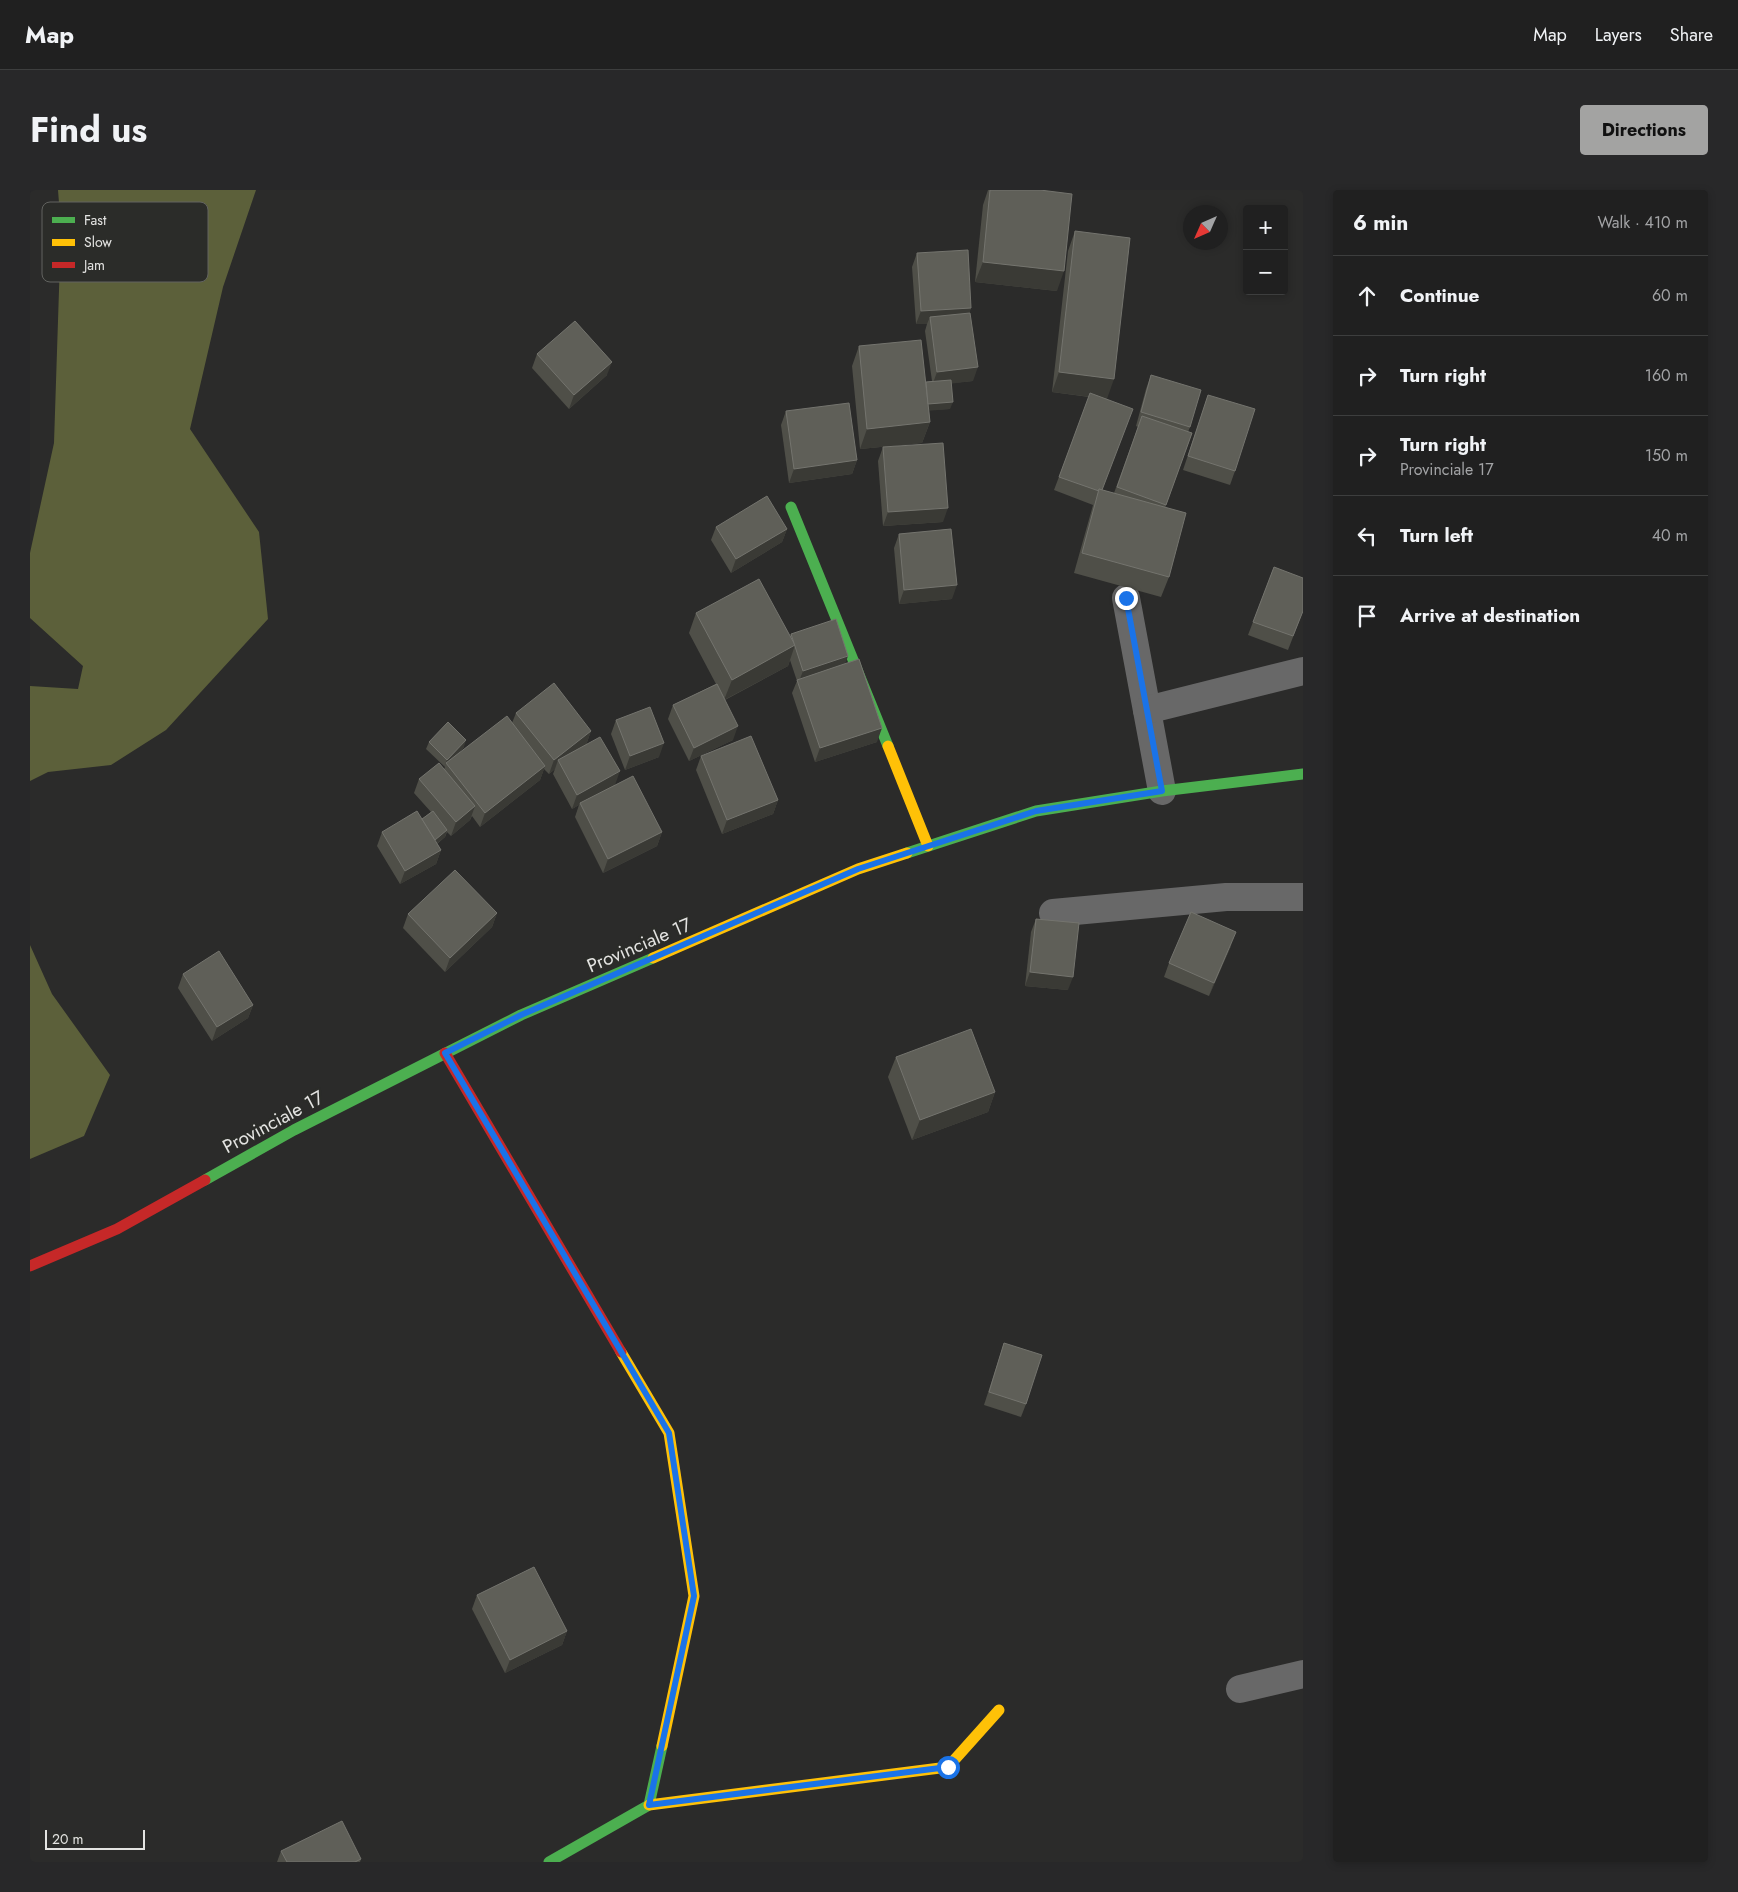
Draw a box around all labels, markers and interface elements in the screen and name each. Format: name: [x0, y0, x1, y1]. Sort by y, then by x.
text: Map: [25, 17, 74, 52]
text: Map: [1533, 22, 1567, 48]
text: Layers: [1595, 22, 1642, 48]
text: Share: [1670, 22, 1713, 48]
text: Find us: [30, 105, 147, 155]
button: Directions: [1580, 105, 1708, 155]
legend: [42, 202, 208, 282]
north arrow: [1183, 205, 1228, 250]
map controls: [1243, 205, 1288, 295]
button: +: [1243, 205, 1288, 250]
text: 6 min: [1353, 208, 1408, 238]
text: Fast: [84, 210, 107, 230]
text: Walk · 410 m: [1598, 211, 1688, 234]
text: Slow: [84, 232, 112, 252]
button: −: [1243, 250, 1288, 295]
text: Jam: [82, 255, 105, 275]
icon: ahead: [1353, 282, 1381, 310]
text: Continue: [1400, 282, 1479, 309]
text: 60 m: [1652, 284, 1688, 307]
icon: right: [1353, 362, 1381, 390]
text: Turn right: [1400, 362, 1486, 389]
text: 160 m: [1645, 364, 1688, 387]
text: Turn right: [1400, 431, 1486, 458]
icon: right: [1353, 442, 1381, 470]
text: 150 m: [1645, 444, 1688, 467]
text: Provinciale 17: [1400, 458, 1494, 481]
icon: left: [1353, 522, 1381, 550]
text: Turn left: [1400, 522, 1473, 549]
text: 40 m: [1652, 524, 1688, 547]
route end: [1115, 587, 1138, 610]
icon: arrive: [1353, 602, 1381, 630]
text: Arrive at destination: [1400, 602, 1580, 629]
street label: Provinciale 17: [583, 911, 695, 979]
street label: Provinciale 17: [218, 1084, 328, 1160]
route start: [937, 1756, 960, 1779]
scale bar: [45, 1827, 145, 1850]
text: 20 m: [52, 1829, 84, 1849]

